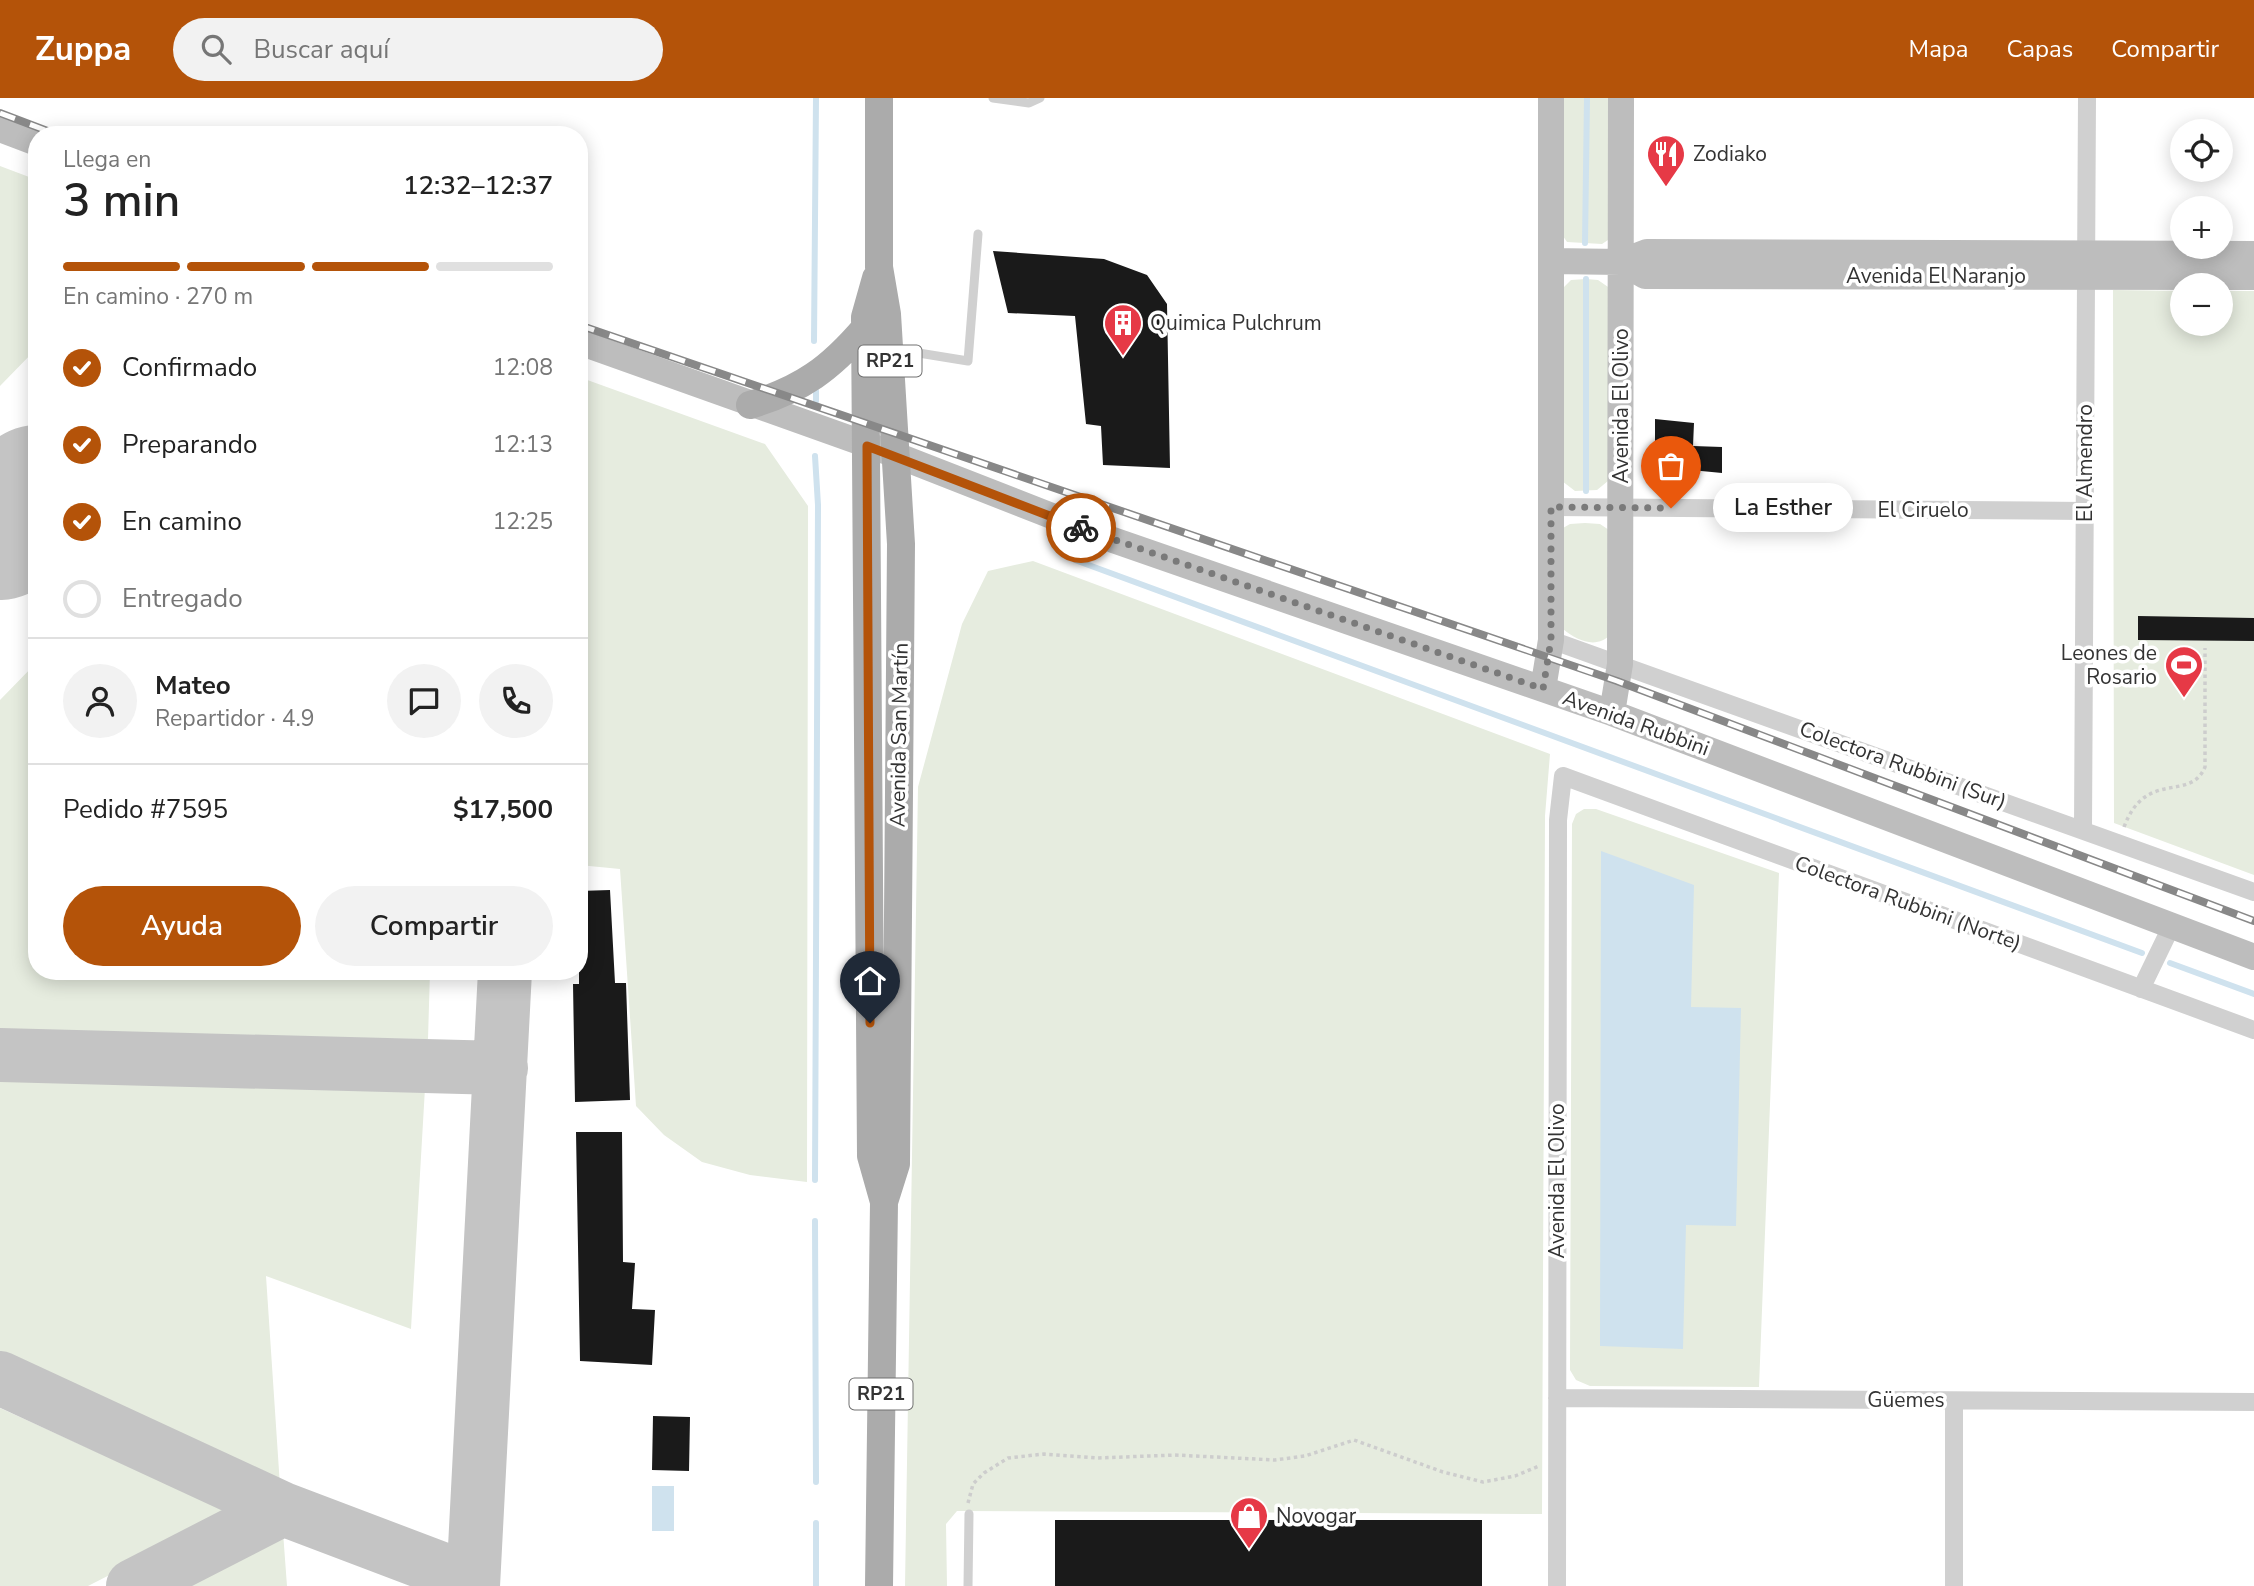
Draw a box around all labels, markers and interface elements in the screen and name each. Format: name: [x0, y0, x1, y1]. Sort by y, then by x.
search box: [173, 18, 663, 81]
text: Zuppa: [35, 27, 131, 72]
icon: search: [197, 30, 235, 68]
text: Buscar aquí: [253, 32, 389, 67]
text: Mapa: [1909, 33, 1969, 65]
text: Capas: [2007, 33, 2073, 65]
text: Compartir: [2111, 33, 2219, 65]
map controls: [2170, 119, 2233, 336]
button: locate: [2170, 119, 2233, 182]
restaurant icon: Zodiako: [1645, 133, 1687, 188]
place label: Zodiako: [1693, 140, 1767, 168]
text: Llega en: [63, 144, 151, 175]
text: 12:32–12:37: [403, 168, 553, 203]
text: 3 min: [63, 169, 180, 232]
button: +: [2170, 196, 2233, 259]
street label: Avenida El Naranjo: [1846, 262, 2026, 290]
button: −: [2170, 273, 2233, 336]
text: En camino · 270 m: [63, 281, 253, 312]
building icon: Quimica Pulchrum: [1102, 302, 1144, 357]
place label: Quimica Pulchrum: [1150, 309, 1322, 337]
street label: Avenida El Olivo: [1607, 328, 1635, 484]
road number: RP21: [858, 345, 922, 376]
icon: check: [63, 349, 101, 387]
text: Confirmado: [122, 350, 257, 385]
text: 12:08: [493, 352, 553, 383]
street label: El Almendro: [2071, 404, 2099, 522]
icon: check: [63, 426, 101, 464]
text: Preparando: [122, 427, 257, 462]
text: 12:13: [493, 429, 553, 460]
pin: [1641, 436, 1701, 508]
icon: bag: [1652, 447, 1690, 485]
callout: La Esther: [1713, 484, 1853, 532]
text: La Esther: [1734, 492, 1832, 523]
courier: [1046, 493, 1116, 563]
street label: El Ciruelo: [1877, 496, 1969, 524]
icon: check: [63, 503, 101, 541]
text: En camino: [122, 504, 242, 539]
text: 12:25: [493, 506, 553, 537]
icon: bike: [1062, 509, 1100, 547]
text: Entregado: [122, 581, 243, 616]
place label: Leones de Rosario: [2061, 639, 2157, 691]
street label: Avenida San Martín: [883, 642, 915, 828]
sports icon: Leones de Rosario: [2163, 644, 2205, 699]
button: person: [63, 664, 137, 738]
button: chat: [387, 664, 461, 738]
button: phone: [479, 664, 553, 738]
text: Mateo: [155, 668, 231, 703]
street label: Avenida Rubbini: [1559, 683, 1713, 763]
text: Repartidor · 4.9: [155, 703, 315, 734]
street label: Colectora Rubbini (Sur): [1796, 715, 2010, 815]
text: Pedido #7595: [63, 792, 228, 827]
text: $17,500: [453, 792, 553, 827]
street label: Colectora Rubbini (Norte): [1791, 849, 2025, 957]
button: Ayuda: [63, 886, 301, 966]
button: Compartir: [315, 886, 553, 966]
pin: [840, 951, 900, 1023]
icon: home: [851, 962, 889, 1000]
street label: Avenida El Olivo: [1543, 1103, 1571, 1259]
road number: RP21: [850, 1378, 912, 1410]
street label: Güemes: [1867, 1386, 1945, 1414]
shop icon: Novogar: [1228, 1495, 1270, 1550]
place label: Novogar: [1276, 1502, 1357, 1530]

